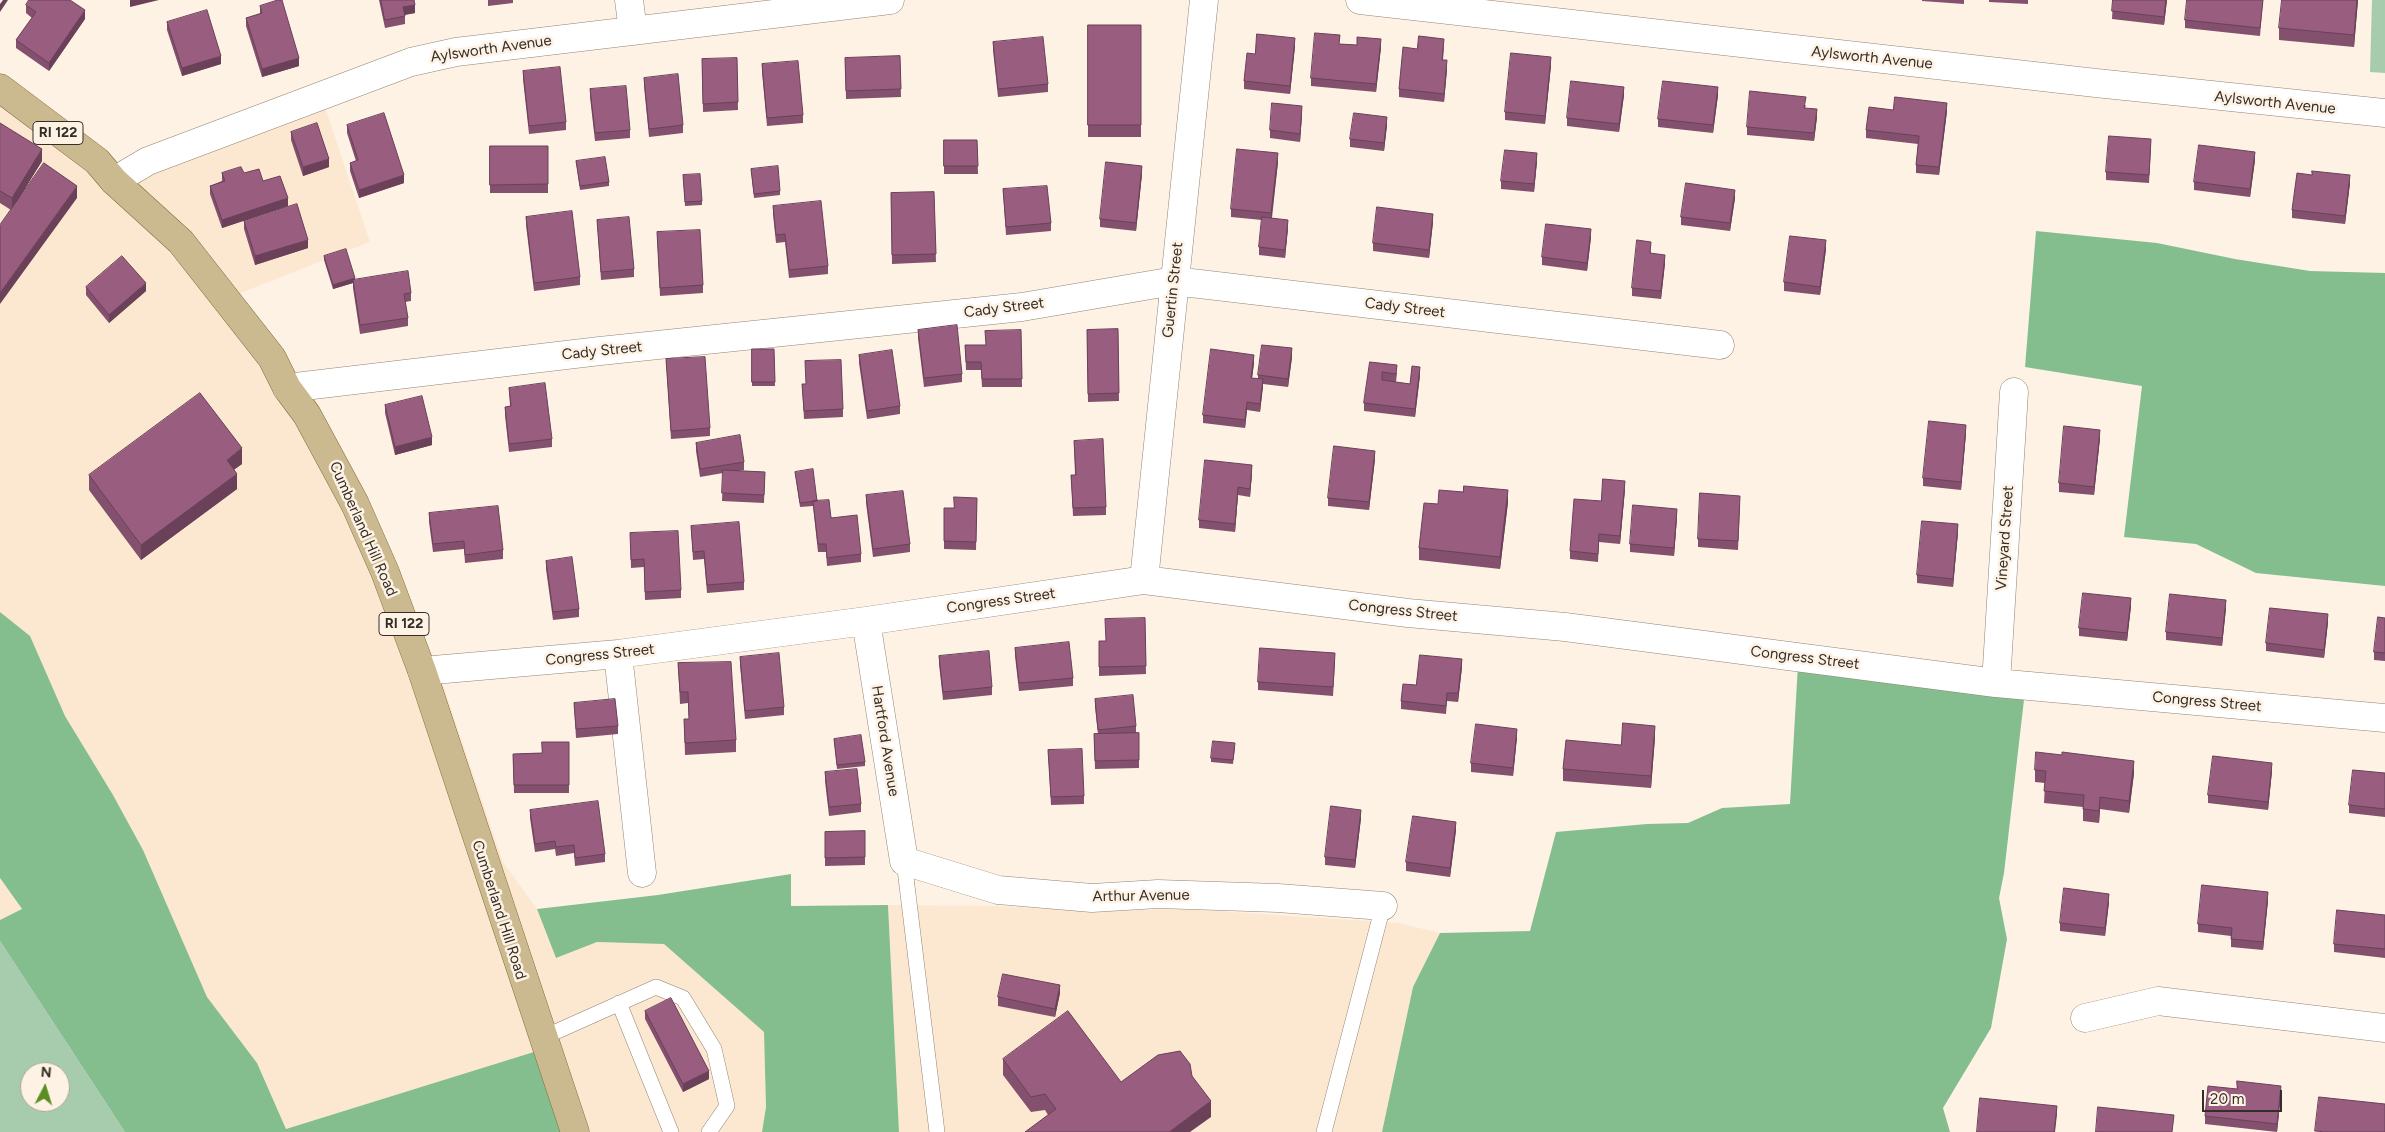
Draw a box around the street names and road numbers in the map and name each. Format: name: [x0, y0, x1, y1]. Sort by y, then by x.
street label: Aylsworth Avenue: [429, 32, 553, 66]
street label: Aylsworth Avenue: [1810, 43, 1934, 73]
street label: Aylsworth Avenue: [2213, 88, 2337, 118]
road number: RI 122: [33, 122, 83, 144]
street label: Guertin Street: [1159, 241, 1187, 339]
street label: Cady Street: [963, 294, 1045, 322]
street label: Cady Street: [1364, 294, 1446, 322]
street label: Cady Street: [561, 338, 643, 364]
street label: Cumberland Hill Road: [325, 459, 401, 599]
street label: Vineyard Street: [1992, 485, 2018, 591]
street label: Congress Street: [945, 584, 1057, 618]
street label: Congress Street: [1348, 596, 1458, 626]
road number: RI 122: [379, 612, 429, 636]
street label: Congress Street: [545, 640, 655, 670]
street label: Congress Street: [1749, 642, 1861, 674]
street label: Hartford Avenue: [867, 684, 903, 798]
street label: Congress Street: [2152, 688, 2262, 716]
street label: Cumberland Hill Road: [468, 838, 530, 982]
street label: Arthur Avenue: [1092, 886, 1190, 906]

